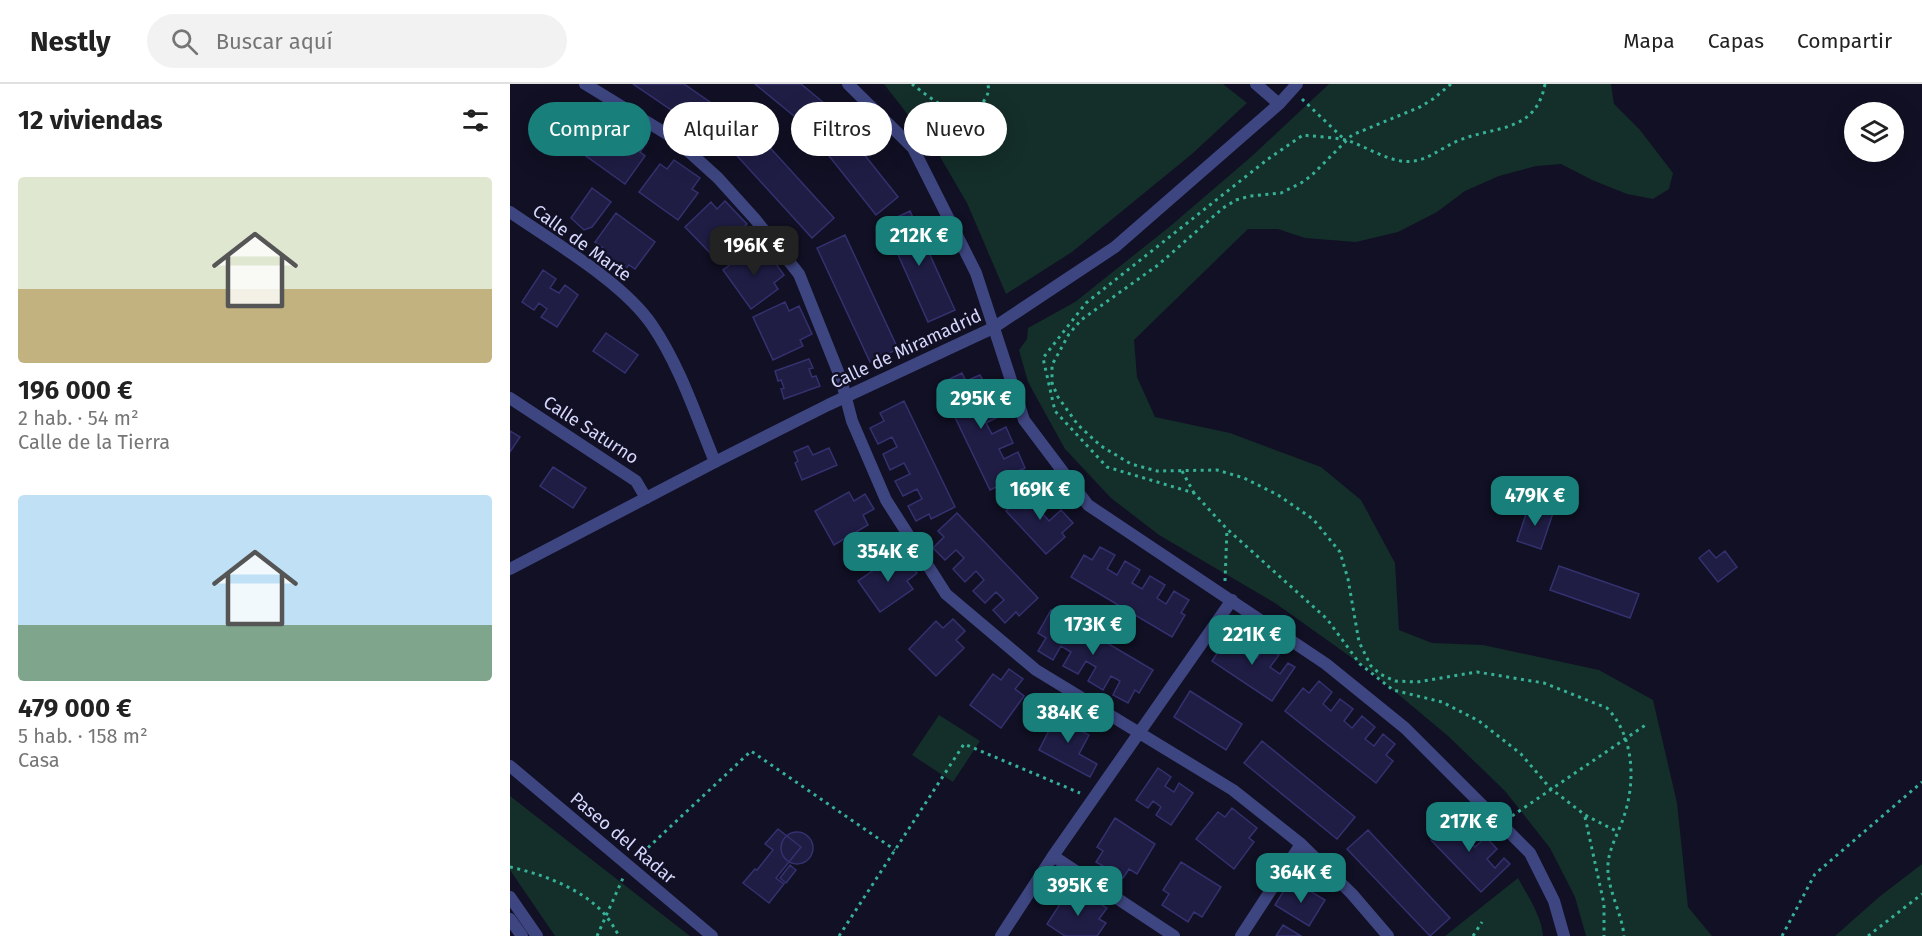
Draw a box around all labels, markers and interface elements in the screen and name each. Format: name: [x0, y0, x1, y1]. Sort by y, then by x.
search box: [147, 14, 567, 68]
text: Nestly: [30, 25, 111, 58]
icon: search: [168, 25, 201, 58]
text: Buscar aquí: [216, 28, 333, 55]
text: Mapa: [1623, 28, 1675, 54]
text: Capas: [1708, 28, 1764, 54]
text: Compartir: [1797, 28, 1892, 54]
chip: Comprar: [528, 102, 651, 156]
chip: Alquilar: [663, 102, 779, 156]
chip: Filtros: [791, 102, 892, 156]
chip: Nuevo: [904, 102, 1007, 156]
map controls: [1844, 102, 1904, 162]
button: layers: [1844, 102, 1904, 162]
icon: filters: [459, 104, 492, 137]
text: 12 viviendas: [18, 105, 163, 136]
street label: Calle de Marte: [528, 200, 636, 286]
icon: home: [201, 216, 309, 324]
pin: 212K €: [870, 216, 968, 267]
text: 212K €: [890, 223, 948, 247]
pin: 196K €: [705, 226, 803, 277]
text: 196K €: [724, 233, 784, 257]
street label: Calle de Miramadrid: [827, 304, 985, 394]
text: 196 000 €: [18, 375, 133, 406]
pin: 295K €: [932, 379, 1030, 430]
text: 295K €: [950, 386, 1012, 410]
street label: Calle Saturno: [539, 391, 643, 469]
text: 2 hab. · 54 m²: [18, 406, 139, 430]
text: Calle de la Tierra: [18, 430, 170, 454]
pin: 169K €: [991, 470, 1089, 521]
pin: 479K €: [1486, 476, 1584, 527]
text: 169K €: [1010, 477, 1070, 501]
text: 479K €: [1505, 483, 1565, 507]
pin: 354K €: [839, 532, 937, 583]
icon: home: [201, 534, 309, 642]
text: 354K €: [857, 539, 919, 563]
pin: 173K €: [1044, 605, 1142, 656]
text: 173K €: [1064, 612, 1122, 636]
pin: 221K €: [1203, 615, 1301, 666]
text: 221K €: [1223, 622, 1281, 646]
text: 479 000 €: [18, 693, 132, 724]
pin: 384K €: [1019, 693, 1117, 744]
text: 384K €: [1037, 700, 1099, 724]
text: 5 hab. · 158 m²: [18, 724, 148, 748]
text: Casa: [18, 748, 60, 772]
street label: Paseo del Radar: [566, 787, 680, 889]
pin: 217K €: [1420, 802, 1518, 853]
text: 217K €: [1440, 809, 1498, 833]
pin: 364K €: [1252, 853, 1350, 904]
text: 364K €: [1270, 860, 1332, 884]
pin: 395K €: [1029, 866, 1127, 917]
text: 395K €: [1047, 873, 1109, 897]

